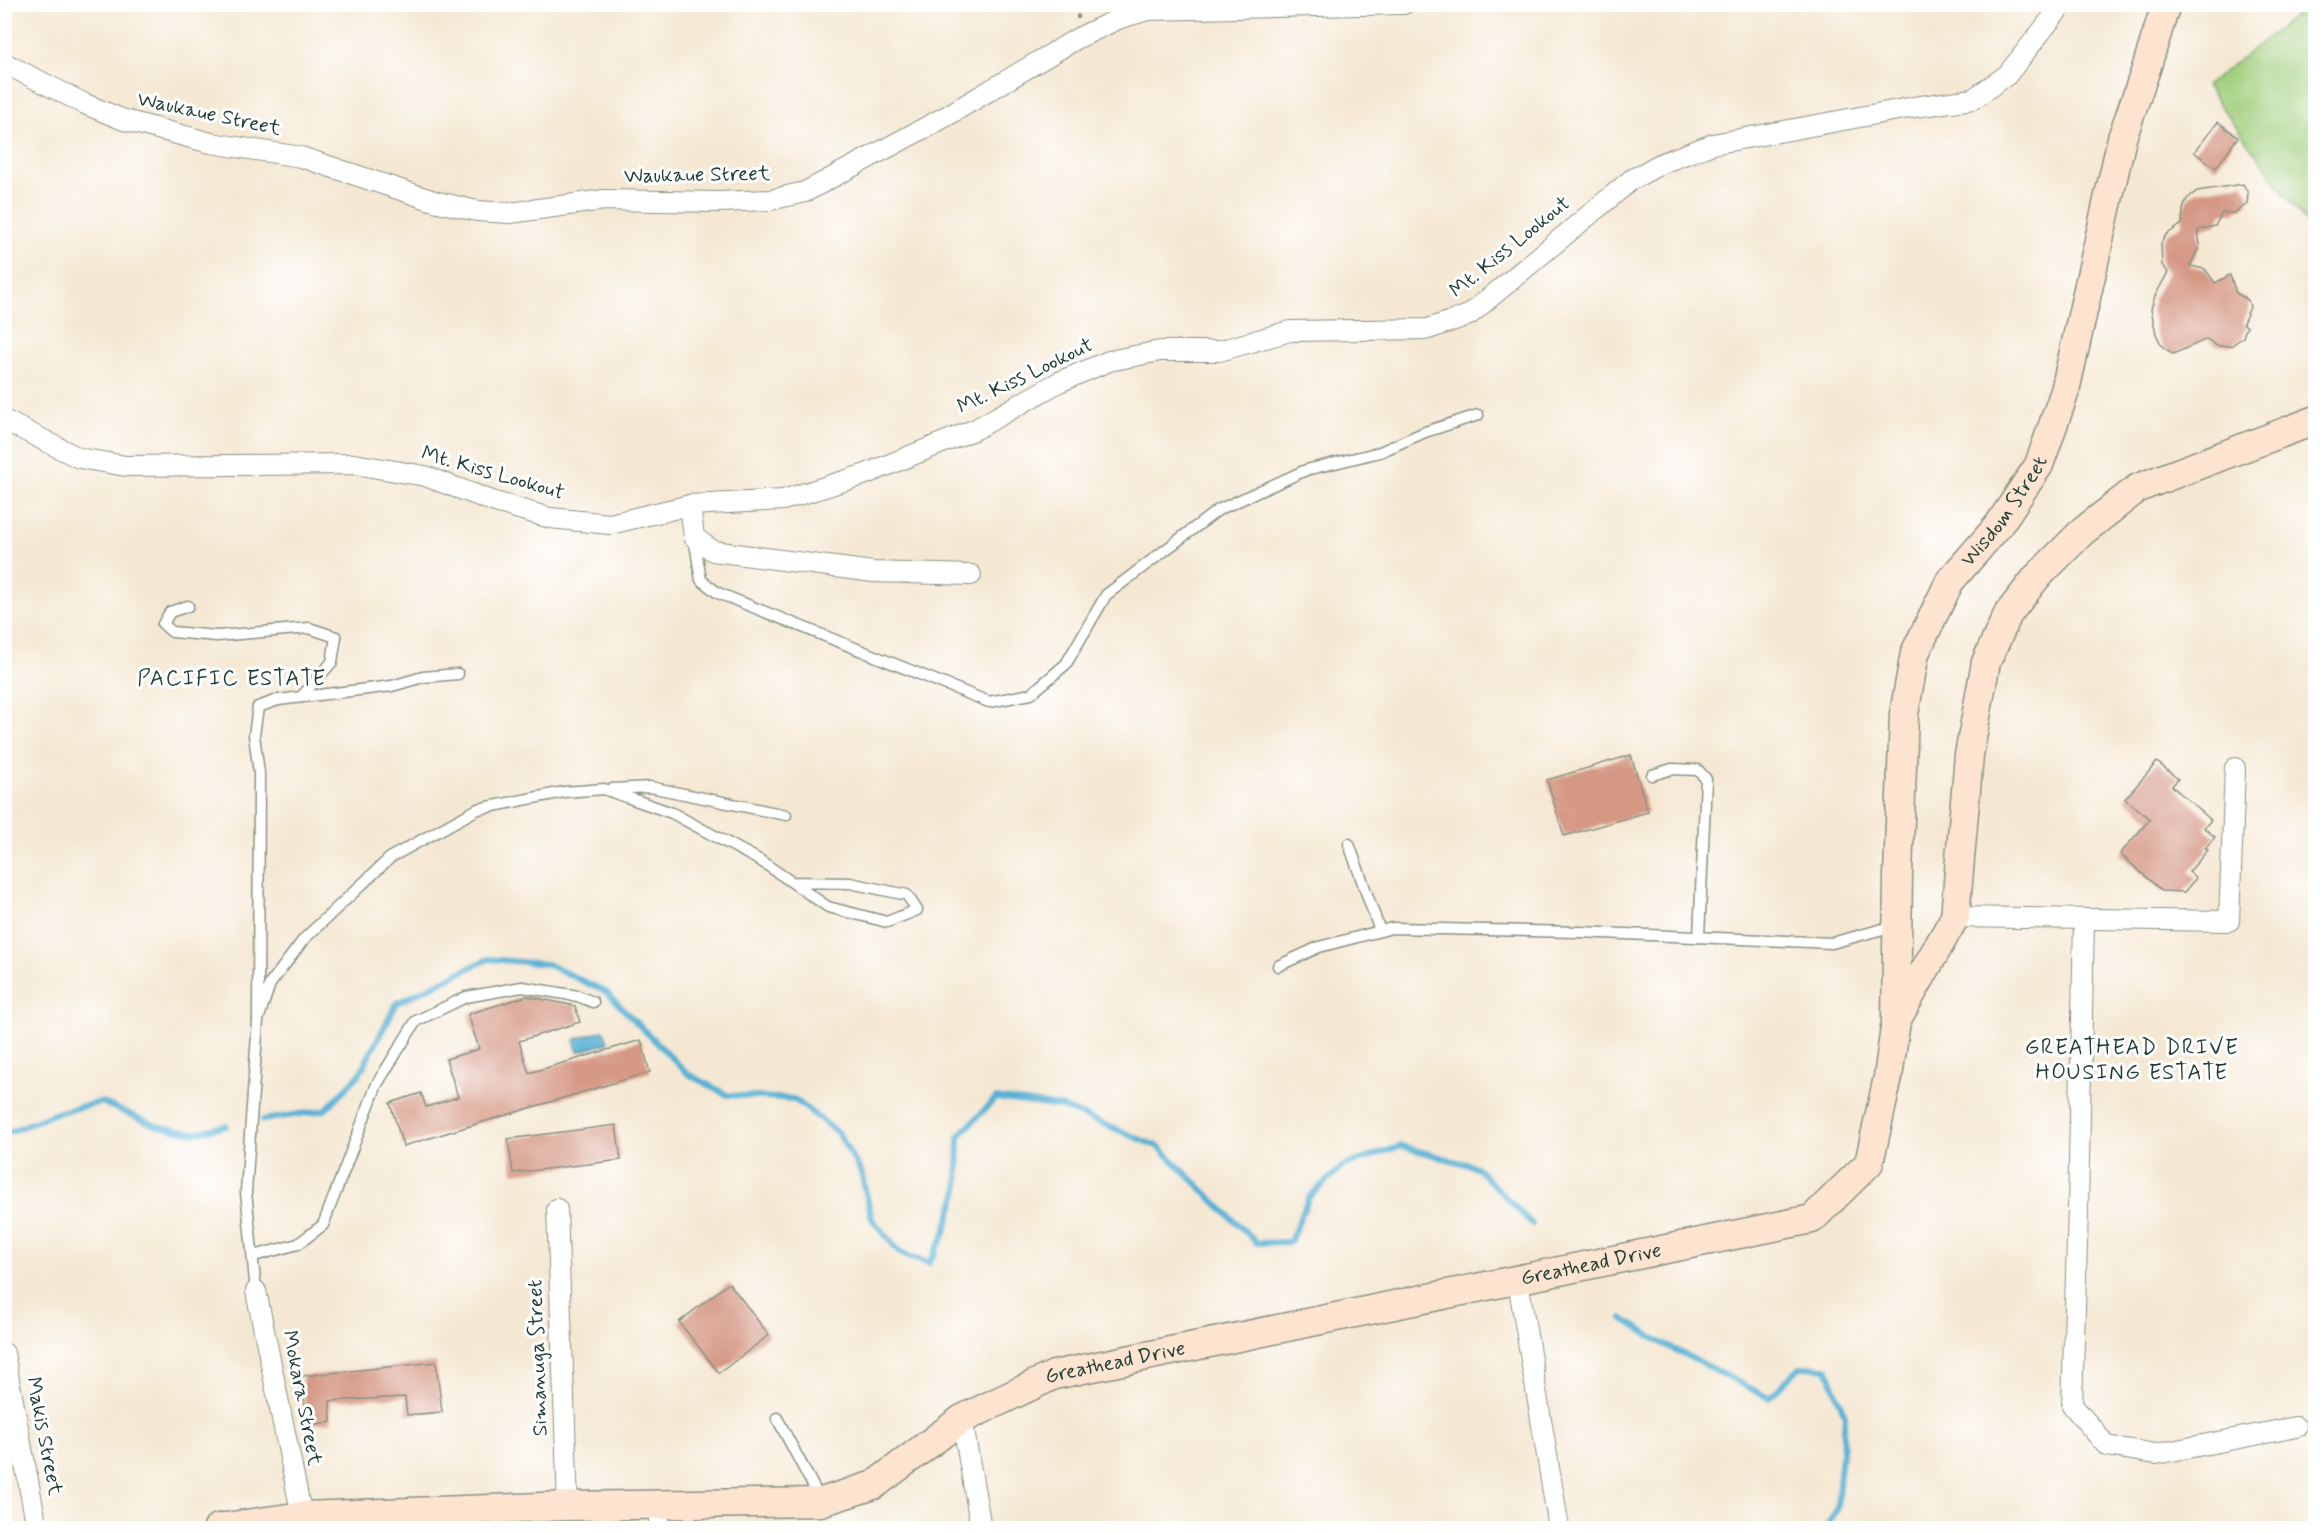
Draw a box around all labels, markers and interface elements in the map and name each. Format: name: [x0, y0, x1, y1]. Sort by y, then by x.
street label: Waukaue Street: [135, 85, 284, 143]
street label: Waukaue Street: [624, 160, 771, 190]
street label: Mt. Kiss Lookout: [1444, 190, 1576, 304]
street label: Mt. Kiss Lookout: [952, 331, 1098, 421]
street label: Mt. Kiss Lookout: [418, 439, 568, 507]
street label: Wisdom Street: [1954, 453, 2055, 573]
district label: PACIFIC ESTATE: [137, 665, 327, 693]
district label: GREATHEAD DRIVE HOUSING ESTATE: [2025, 1034, 2239, 1087]
street label: Greathead Drive: [1518, 1236, 1664, 1293]
street label: Simanuga Street: [521, 1279, 555, 1437]
street label: Mokara Street: [275, 1328, 329, 1469]
street label: Greathead Drive: [1040, 1334, 1188, 1392]
street label: Makis Street: [19, 1374, 69, 1498]

